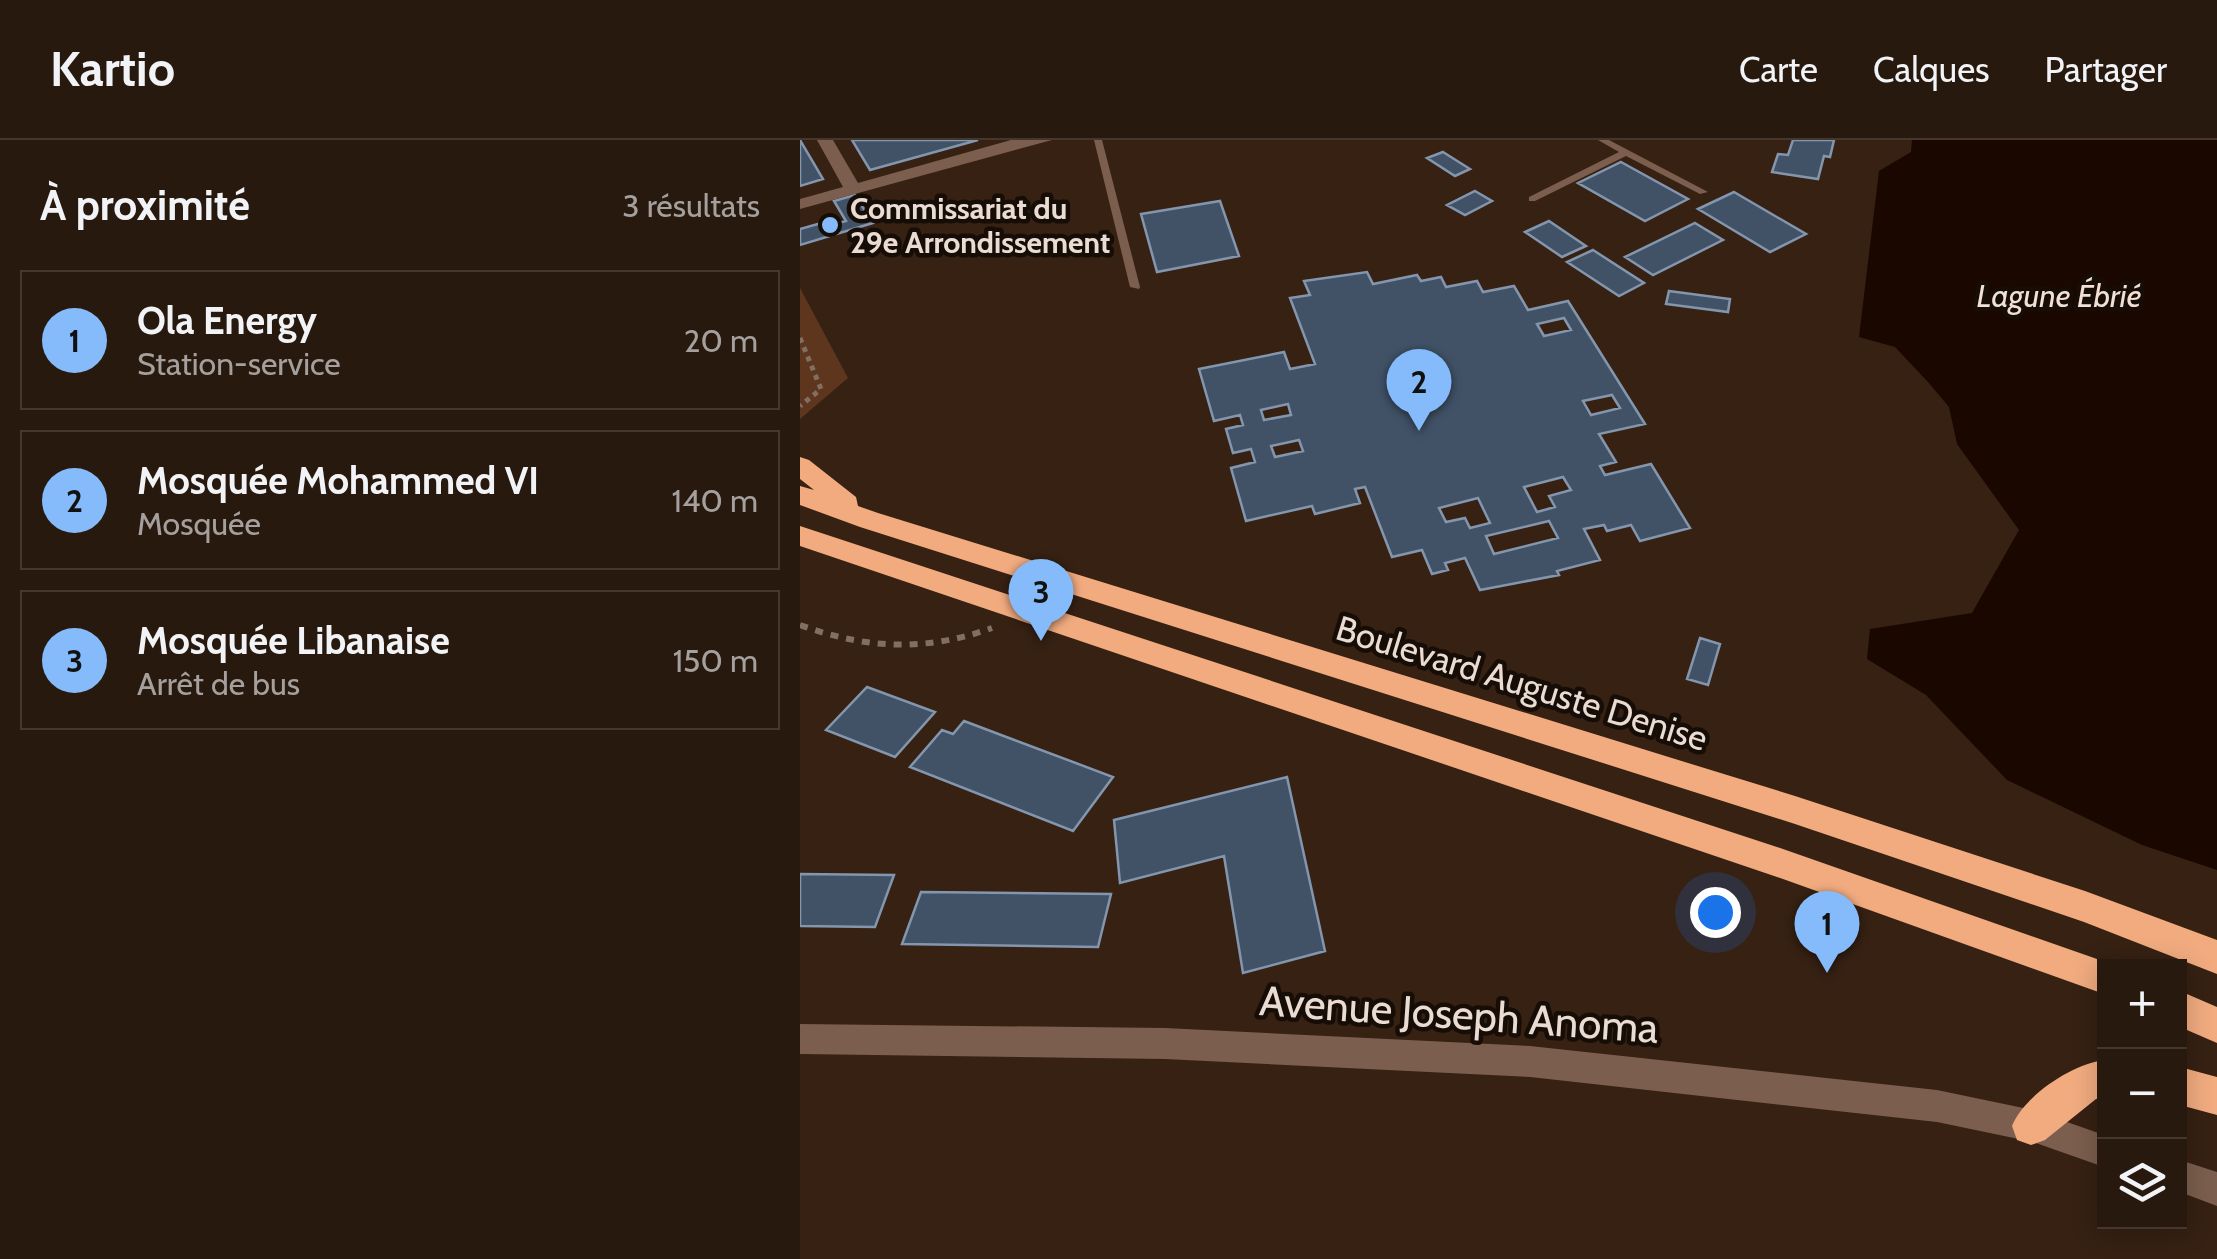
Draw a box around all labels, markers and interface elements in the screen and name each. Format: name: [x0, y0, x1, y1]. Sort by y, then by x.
text: Kartio: [50, 40, 175, 98]
text: Carte: [1739, 48, 1818, 91]
text: Calques: [1873, 48, 1990, 91]
text: Partager: [2045, 48, 2167, 91]
text: À proximité: [40, 179, 250, 231]
text: 3 résultats: [622, 186, 760, 225]
place label: Commissariat du 29e Arrondissement: [850, 190, 1110, 261]
marker: Commissariat du 29e Arrondissement: [819, 214, 841, 236]
water label: Lagune Ébrié: [1977, 276, 2141, 315]
text: Ola Energy: [137, 297, 317, 344]
text: 1: [69, 321, 80, 360]
text: 20 m: [684, 321, 758, 360]
text: Station-service: [137, 344, 341, 383]
pin: 2: [1386, 348, 1452, 431]
text: Mosquée Mohammed VI: [137, 457, 539, 504]
text: 2: [66, 481, 83, 520]
text: 140 m: [671, 481, 758, 520]
text: Mosquée: [137, 504, 261, 543]
pin: 3: [1008, 558, 1074, 641]
street label: Boulevard Auguste Denise: [1331, 606, 1713, 760]
text: Mosquée Libanaise: [137, 617, 450, 664]
text: 3: [66, 641, 83, 680]
text: 150 m: [673, 641, 758, 680]
text: Arrêt de bus: [137, 664, 300, 703]
your location: [1690, 887, 1741, 938]
pin: 1: [1794, 890, 1860, 973]
map controls: [2097, 959, 2187, 1229]
button: +: [2097, 959, 2187, 1049]
street label: Avenue Joseph Anoma: [1258, 974, 1660, 1054]
button: −: [2097, 1049, 2187, 1139]
button: layers: [2097, 1139, 2187, 1229]

